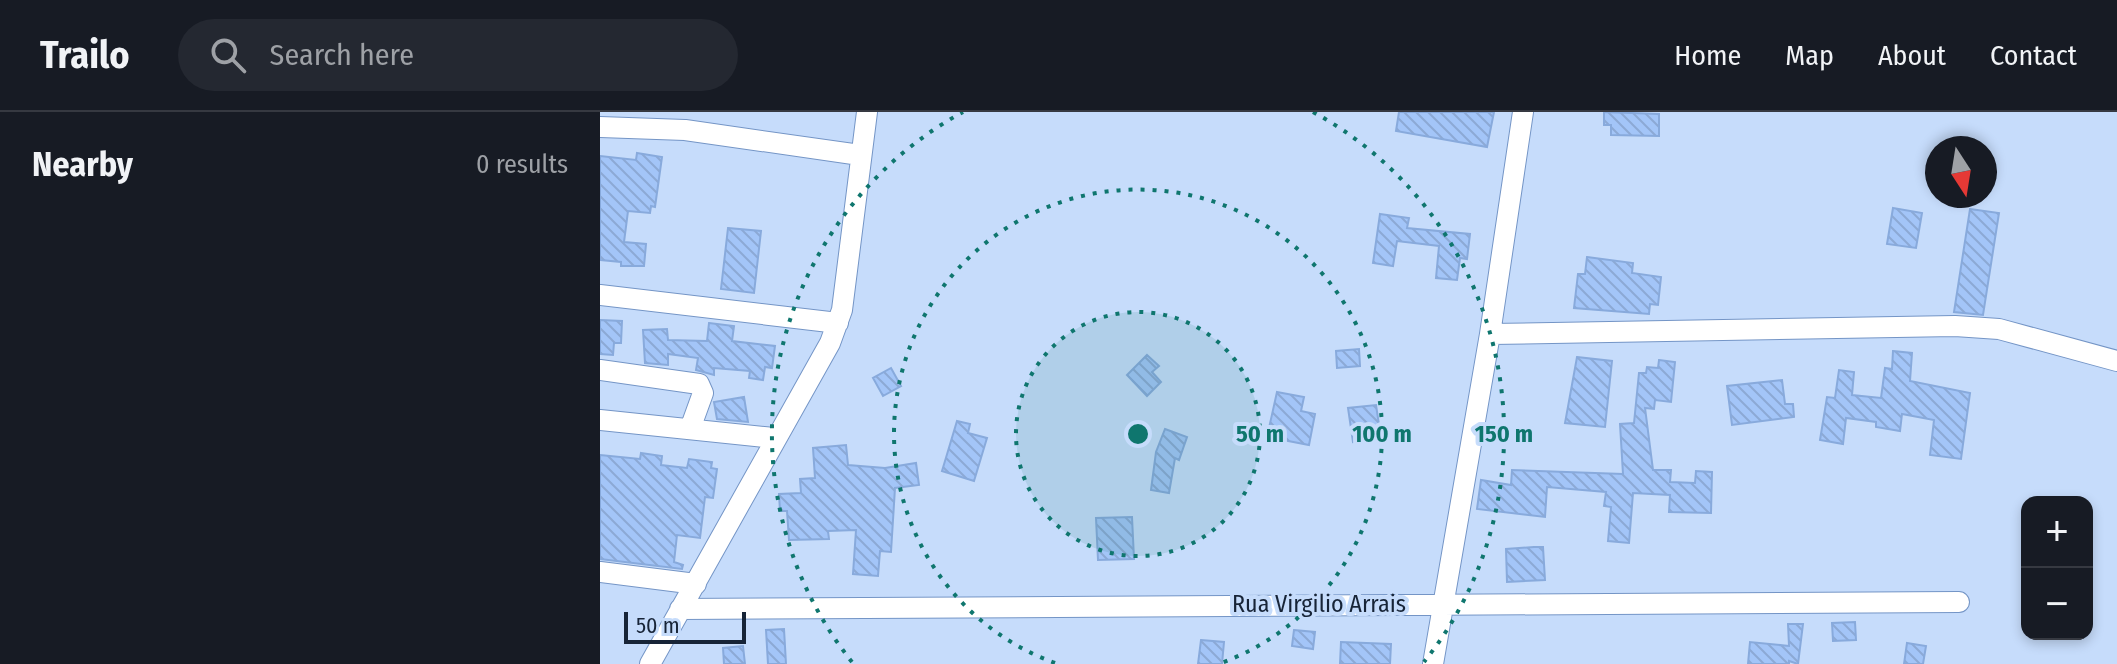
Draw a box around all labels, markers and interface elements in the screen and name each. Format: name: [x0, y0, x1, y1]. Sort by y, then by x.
search box: [178, 19, 738, 91]
text: Trailo: [40, 32, 130, 78]
icon: search: [206, 33, 250, 77]
text: Search here: [270, 37, 414, 73]
text: Home: [1674, 39, 1741, 72]
text: Map: [1785, 39, 1834, 72]
text: About: [1878, 39, 1946, 72]
text: Contact: [1990, 39, 2077, 72]
north arrow: [1925, 136, 1997, 208]
text: Nearby: [32, 144, 133, 185]
text: 0 results: [476, 149, 568, 180]
centre of rings: [1124, 420, 1152, 448]
text: 50 m: [1236, 420, 1284, 448]
text: 100 m: [1352, 420, 1412, 448]
text: 150 m: [1475, 420, 1533, 448]
map controls: [2021, 496, 2093, 640]
button: +: [2021, 496, 2093, 568]
button: −: [2021, 568, 2093, 640]
street label: Rua Virgilio Arrais: [1232, 590, 1406, 618]
scale bar: [624, 608, 746, 644]
text: 50 m: [636, 612, 680, 639]

